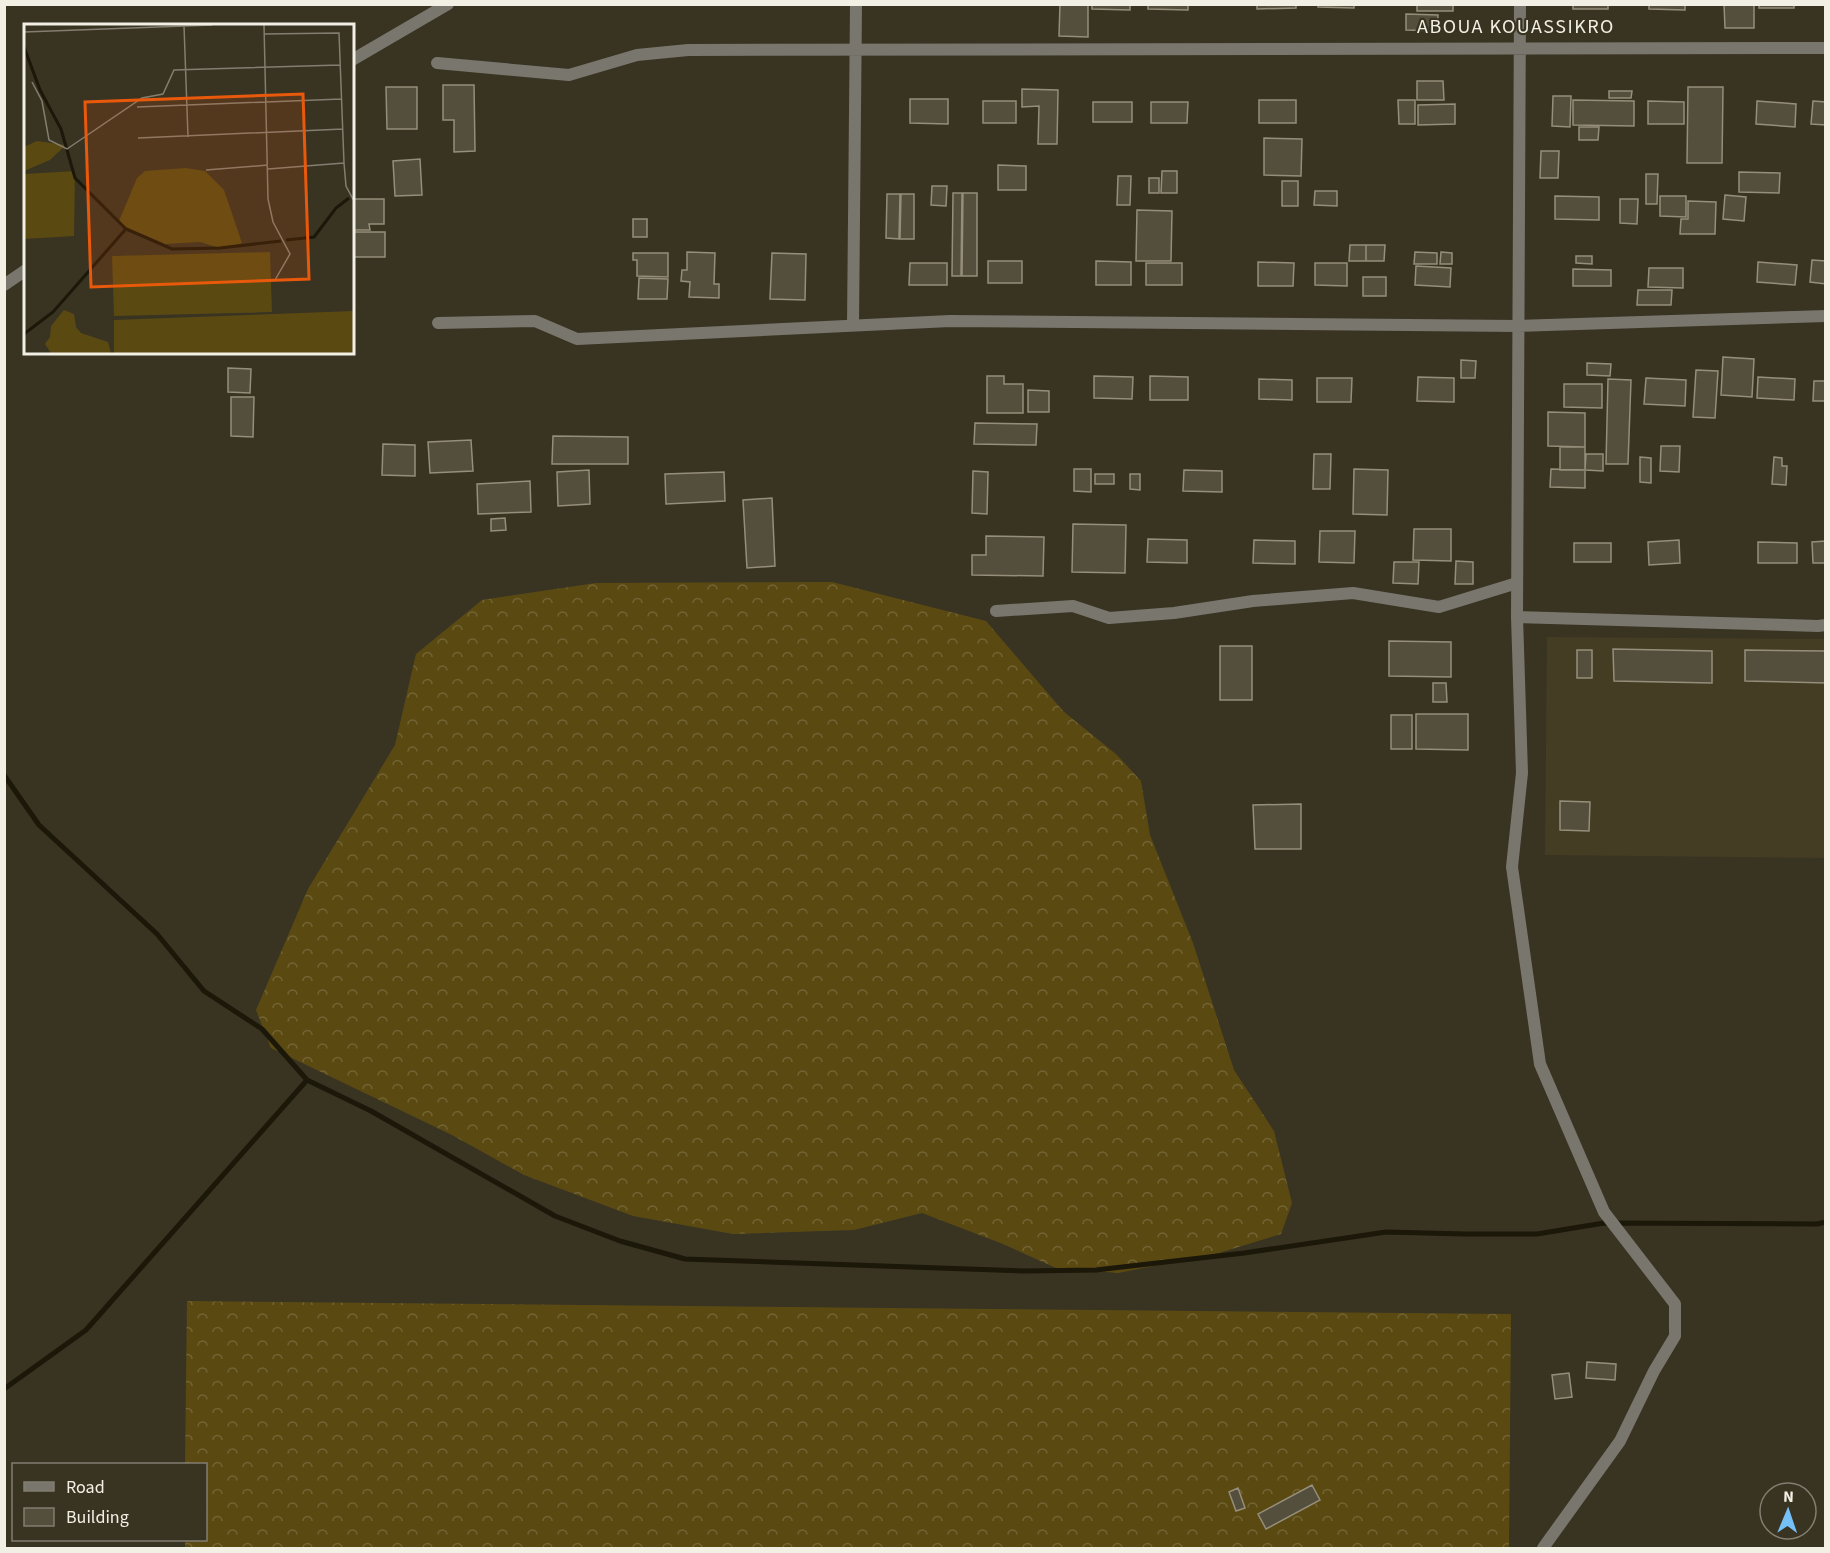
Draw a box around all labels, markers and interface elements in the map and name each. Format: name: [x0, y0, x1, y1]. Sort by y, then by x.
district label: ABOUA KOUASSIKRO: [1417, 13, 1615, 41]
inset map: [24, 24, 354, 354]
legend: [12, 1463, 207, 1541]
text: Road: [66, 1475, 105, 1500]
north arrow: [1758, 1481, 1818, 1541]
text: N: [1783, 1486, 1794, 1508]
text: Building: [66, 1505, 129, 1530]

